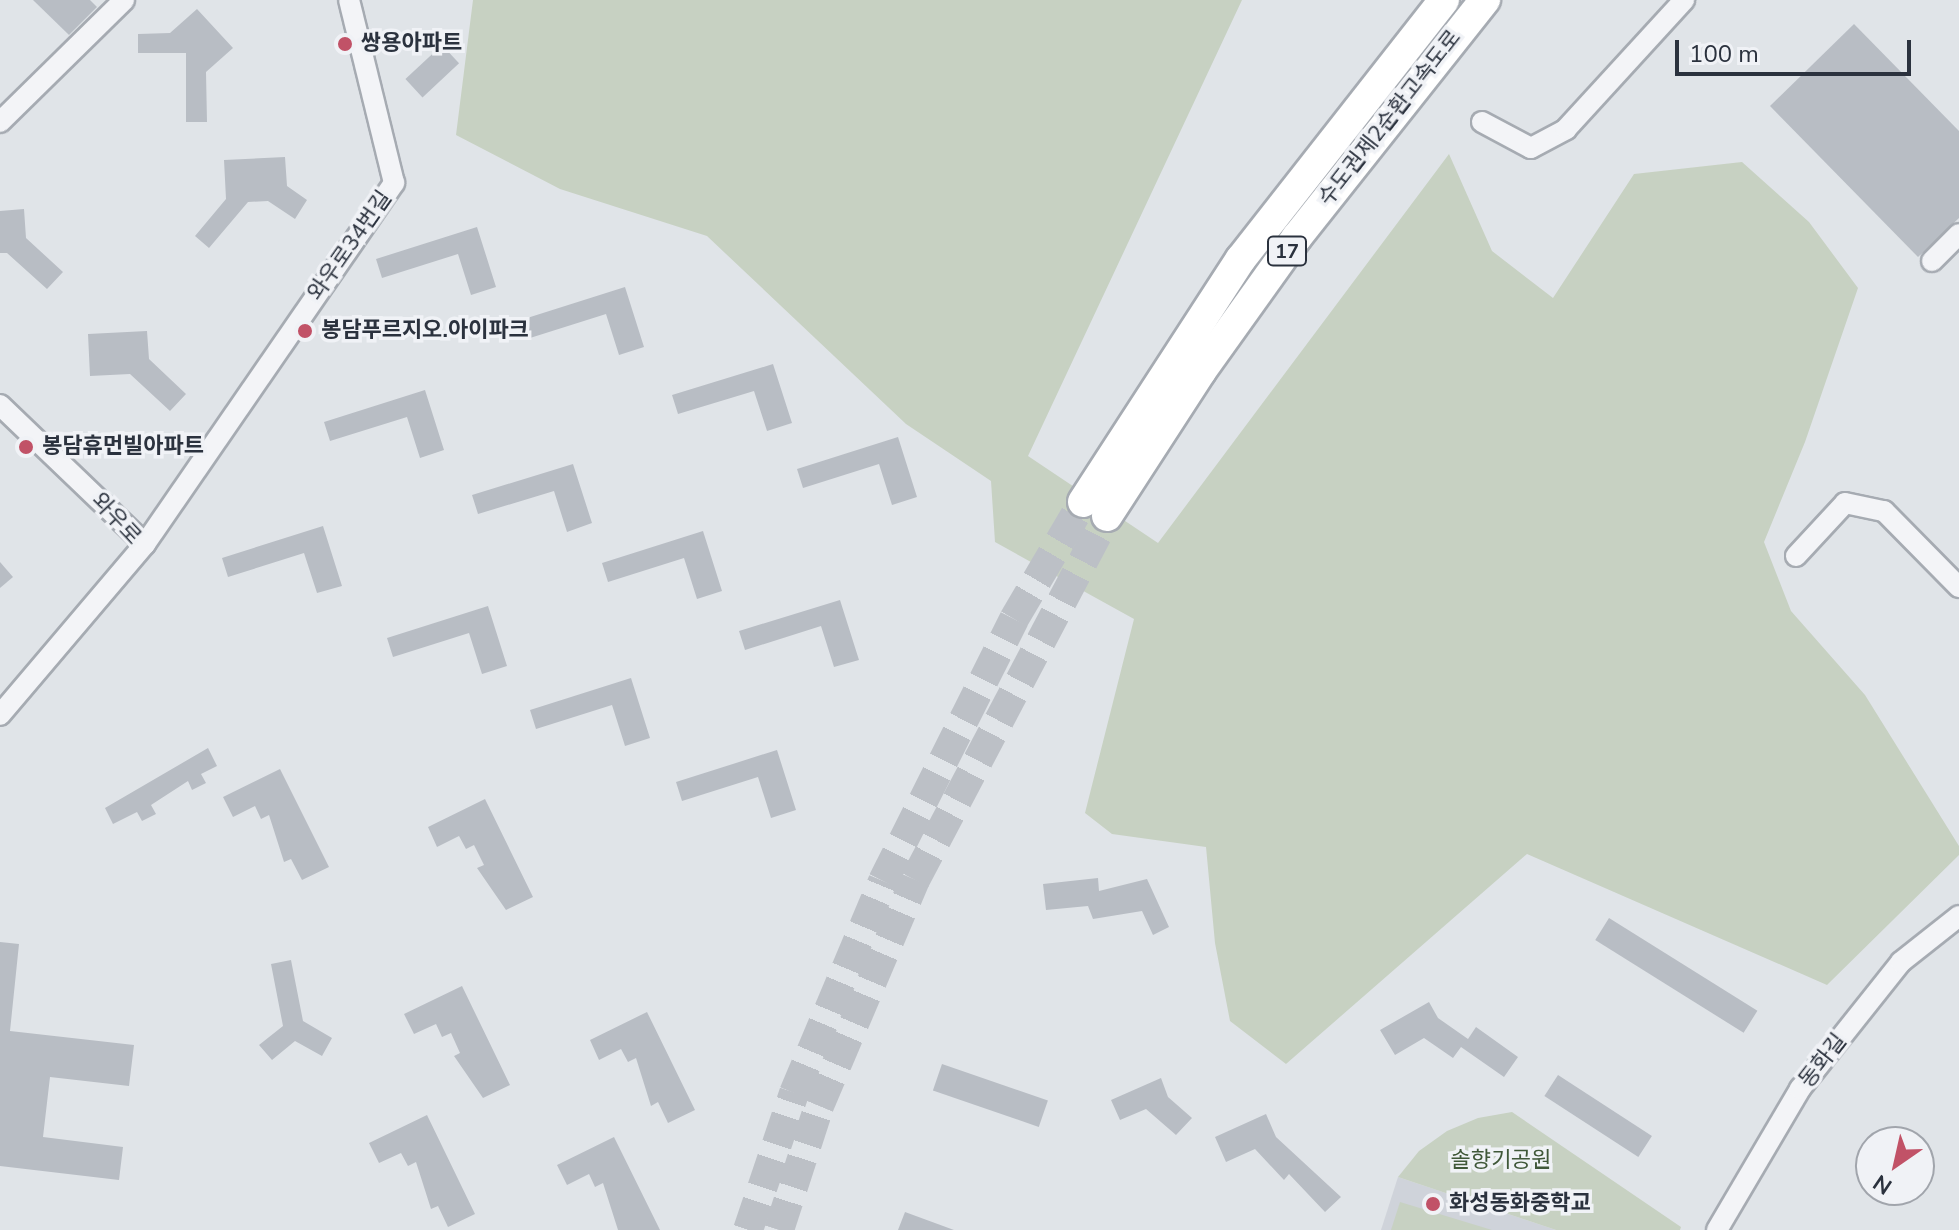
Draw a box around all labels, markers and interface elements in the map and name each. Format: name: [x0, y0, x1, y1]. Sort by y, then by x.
scale bar: [1679, 24, 1915, 74]
street label: 수도권제2순환고속도로: [1313, 25, 1467, 211]
place label: 쌍용아파트: [361, 31, 462, 57]
marker: 쌍용아파트: [336, 35, 354, 53]
text: 100 m: [1689, 38, 1759, 70]
street label: 와우로34번길: [303, 186, 397, 306]
road number: 17: [1267, 235, 1307, 267]
place label: 봉담푸르지오.아이파크: [321, 318, 529, 344]
marker: 봉담푸르지오.아이파크: [296, 322, 314, 340]
place label: 봉담휴먼빌아파트: [42, 434, 204, 460]
marker: 봉담휴먼빌아파트: [17, 438, 35, 456]
street label: 와우로: [86, 488, 146, 550]
street label: 동화길: [1794, 1029, 1852, 1093]
north arrow: [1855, 1126, 1935, 1206]
park label: 솔향기공원: [1450, 1148, 1552, 1174]
text: N: [1867, 1167, 1898, 1201]
place label: 화성동화중학교: [1449, 1191, 1591, 1217]
marker: 화성동화중학교: [1424, 1195, 1442, 1213]

